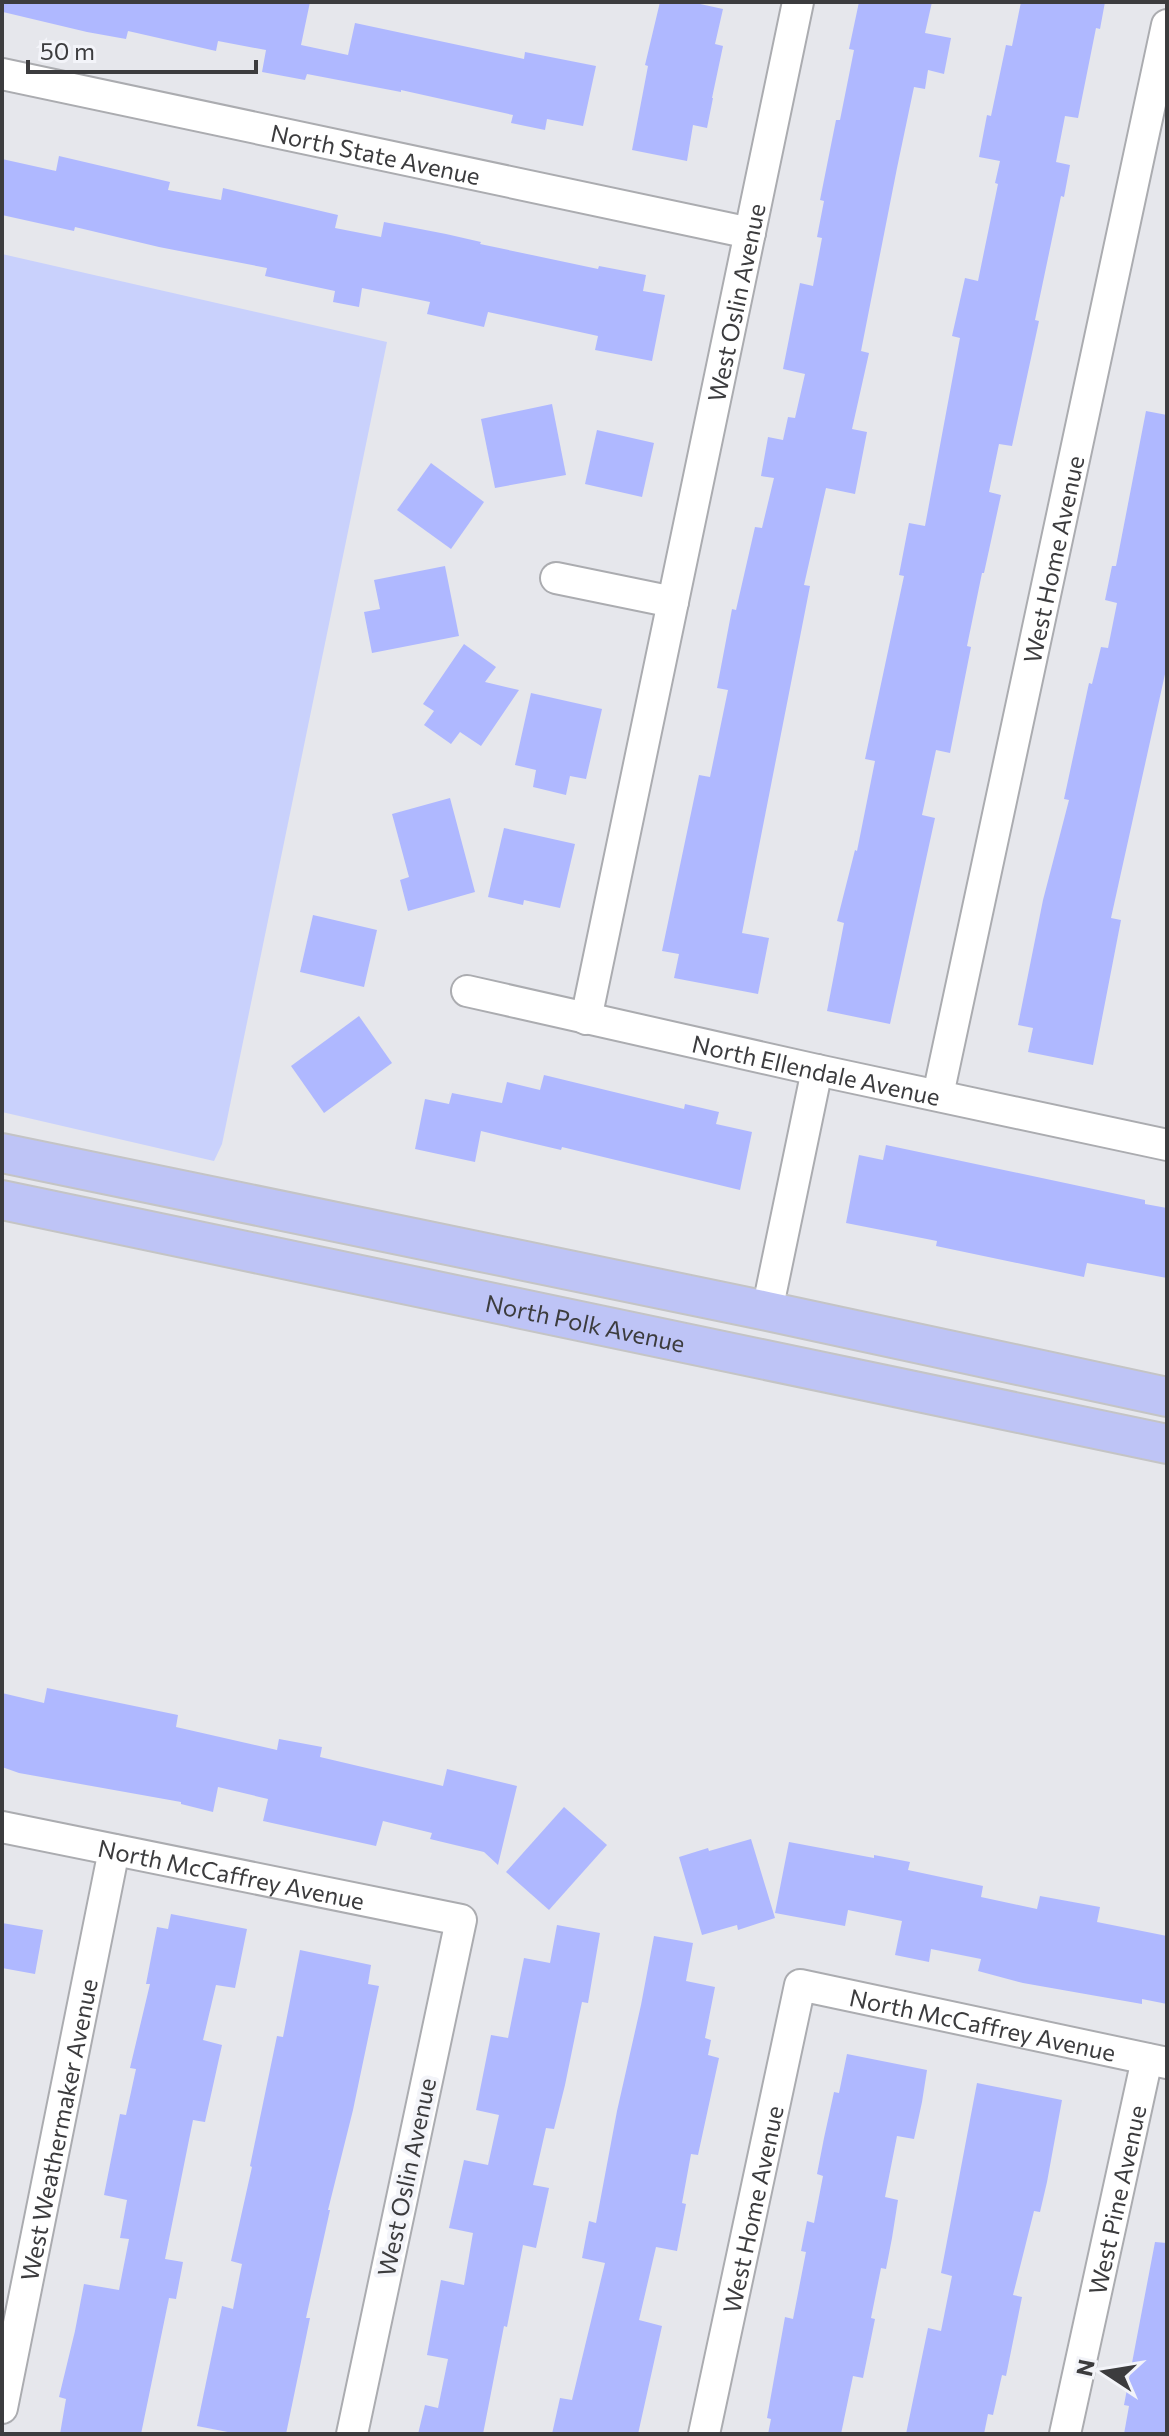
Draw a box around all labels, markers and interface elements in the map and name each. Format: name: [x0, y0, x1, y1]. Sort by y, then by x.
scale bar: [28, 24, 256, 74]
text: 50 m: [40, 36, 95, 65]
street label: North State Avenue: [268, 117, 483, 190]
street label: West Oslin Avenue: [701, 201, 770, 404]
street label: West Home Avenue: [1016, 453, 1089, 666]
street label: North Ellendale Avenue: [690, 1028, 943, 1111]
street label: North Polk Avenue: [483, 1287, 688, 1357]
street label: North McCaffrey Avenue: [96, 1832, 367, 1915]
street label: West Weathermaker Avenue: [13, 1976, 102, 2283]
street label: North McCaffrey Avenue: [847, 1981, 1118, 2066]
street label: West Oslin Avenue: [371, 2075, 441, 2279]
street label: West Pine Avenue: [1081, 2102, 1151, 2297]
street label: West Home Avenue: [716, 2103, 788, 2315]
north arrow: [1065, 2332, 1145, 2412]
text: N: [1070, 2357, 1100, 2379]

